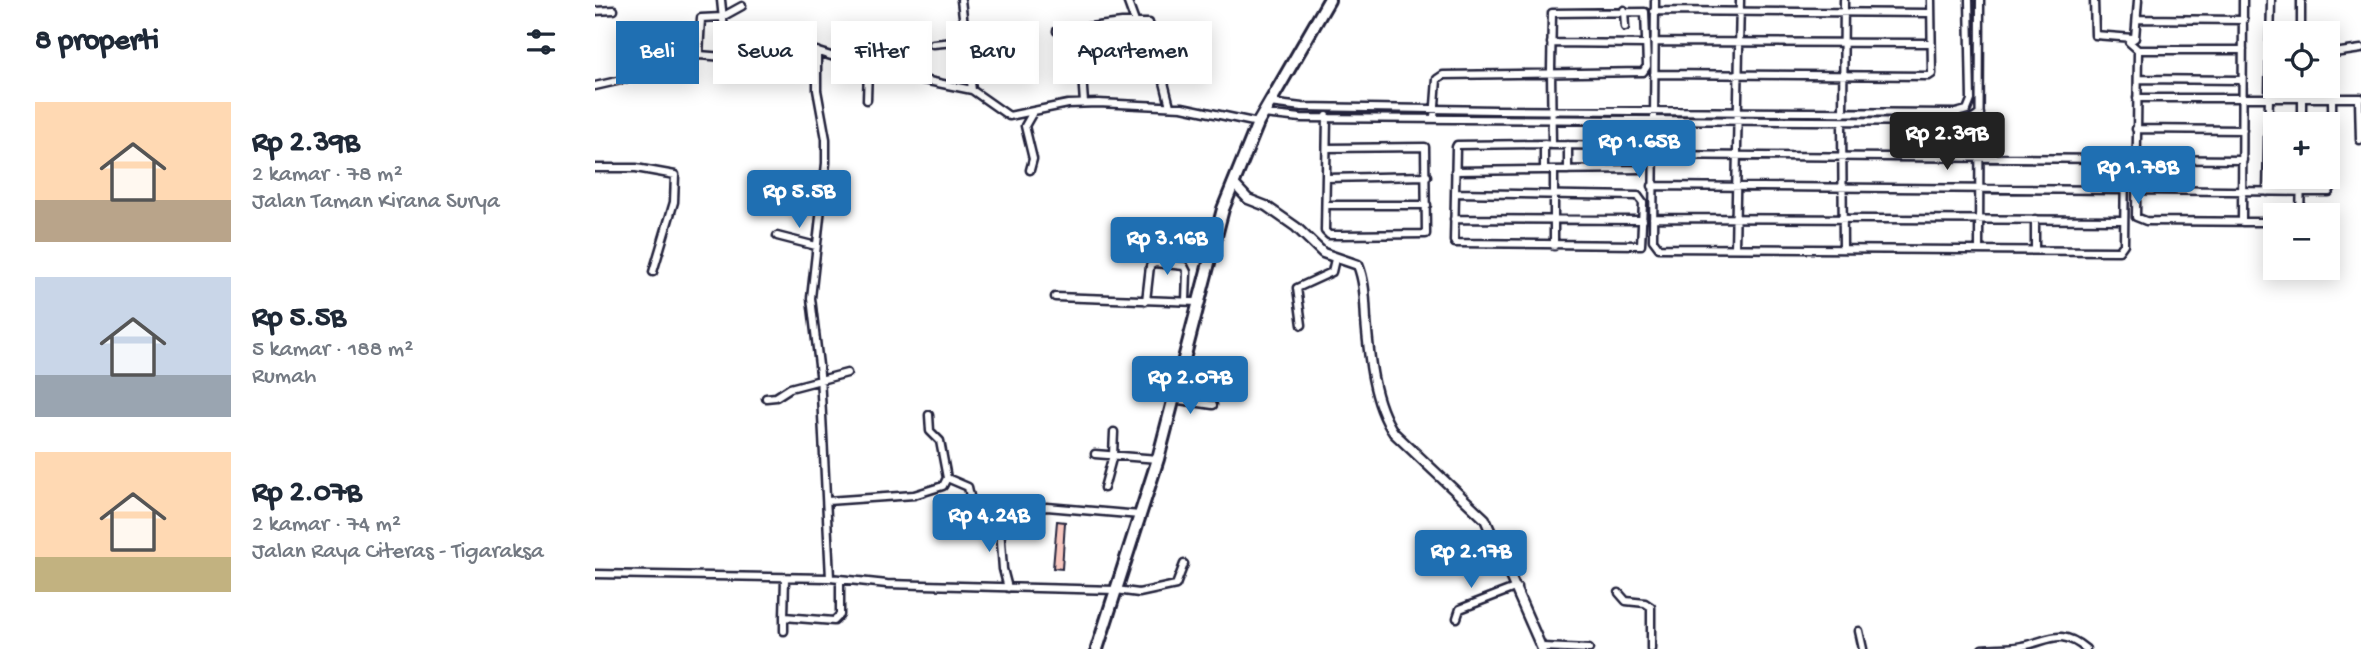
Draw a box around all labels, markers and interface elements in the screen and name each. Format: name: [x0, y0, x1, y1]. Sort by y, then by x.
chip: Beli: [616, 21, 699, 84]
chip: Sewa: [713, 21, 817, 84]
chip: Filter: [831, 21, 932, 84]
chip: Baru: [946, 21, 1039, 84]
chip: Apartemen: [1053, 21, 1212, 84]
map controls: [2263, 21, 2340, 280]
button: locate: [2263, 21, 2340, 98]
icon: filters: [522, 23, 560, 61]
text: 8 properti: [35, 25, 159, 60]
button: +: [2263, 112, 2340, 189]
pin: Rp 2.39B: [1875, 113, 2019, 172]
pin: Rp 1.65B: [1567, 120, 1711, 180]
text: Rp 2.39B: [1906, 121, 1988, 148]
text: Rp 2.39B: [252, 127, 360, 162]
text: Rp 1.65B: [1599, 129, 1679, 156]
icon: home: [91, 130, 175, 214]
pin: Rp 1.78B: [2066, 146, 2210, 206]
text: Rp 1.78B: [2097, 155, 2179, 182]
text: 2 kamar · 78 m²: [252, 162, 403, 189]
pin: Rp 5.5B: [734, 170, 864, 230]
text: Rp 5.5B: [763, 179, 835, 206]
text: Jalan Taman Kirana Surya: [252, 189, 500, 216]
button: −: [2263, 203, 2340, 280]
pin: Rp 3.16B: [1095, 218, 1239, 277]
text: Rp 3.16B: [1127, 226, 1207, 253]
text: Rp 5.5B: [252, 302, 346, 337]
icon: home: [91, 305, 175, 389]
text: 5 kamar · 188 m²: [252, 337, 413, 364]
pin: Rp 2.07B: [1118, 356, 1262, 416]
text: Rumah: [252, 364, 316, 391]
text: Rp 2.07B: [1148, 365, 1232, 392]
text: Rp 2.07B: [252, 477, 362, 512]
icon: home: [91, 480, 175, 564]
pin: Rp 4.24B: [917, 494, 1061, 554]
text: Rp 4.24B: [949, 503, 1029, 530]
text: 2 kamar · 74 m²: [252, 512, 401, 539]
pin: Rp 2.17B: [1399, 530, 1543, 590]
text: Jalan Raya Citeras - Tigaraksa: [252, 539, 544, 566]
text: Rp 2.17B: [1431, 539, 1511, 566]

